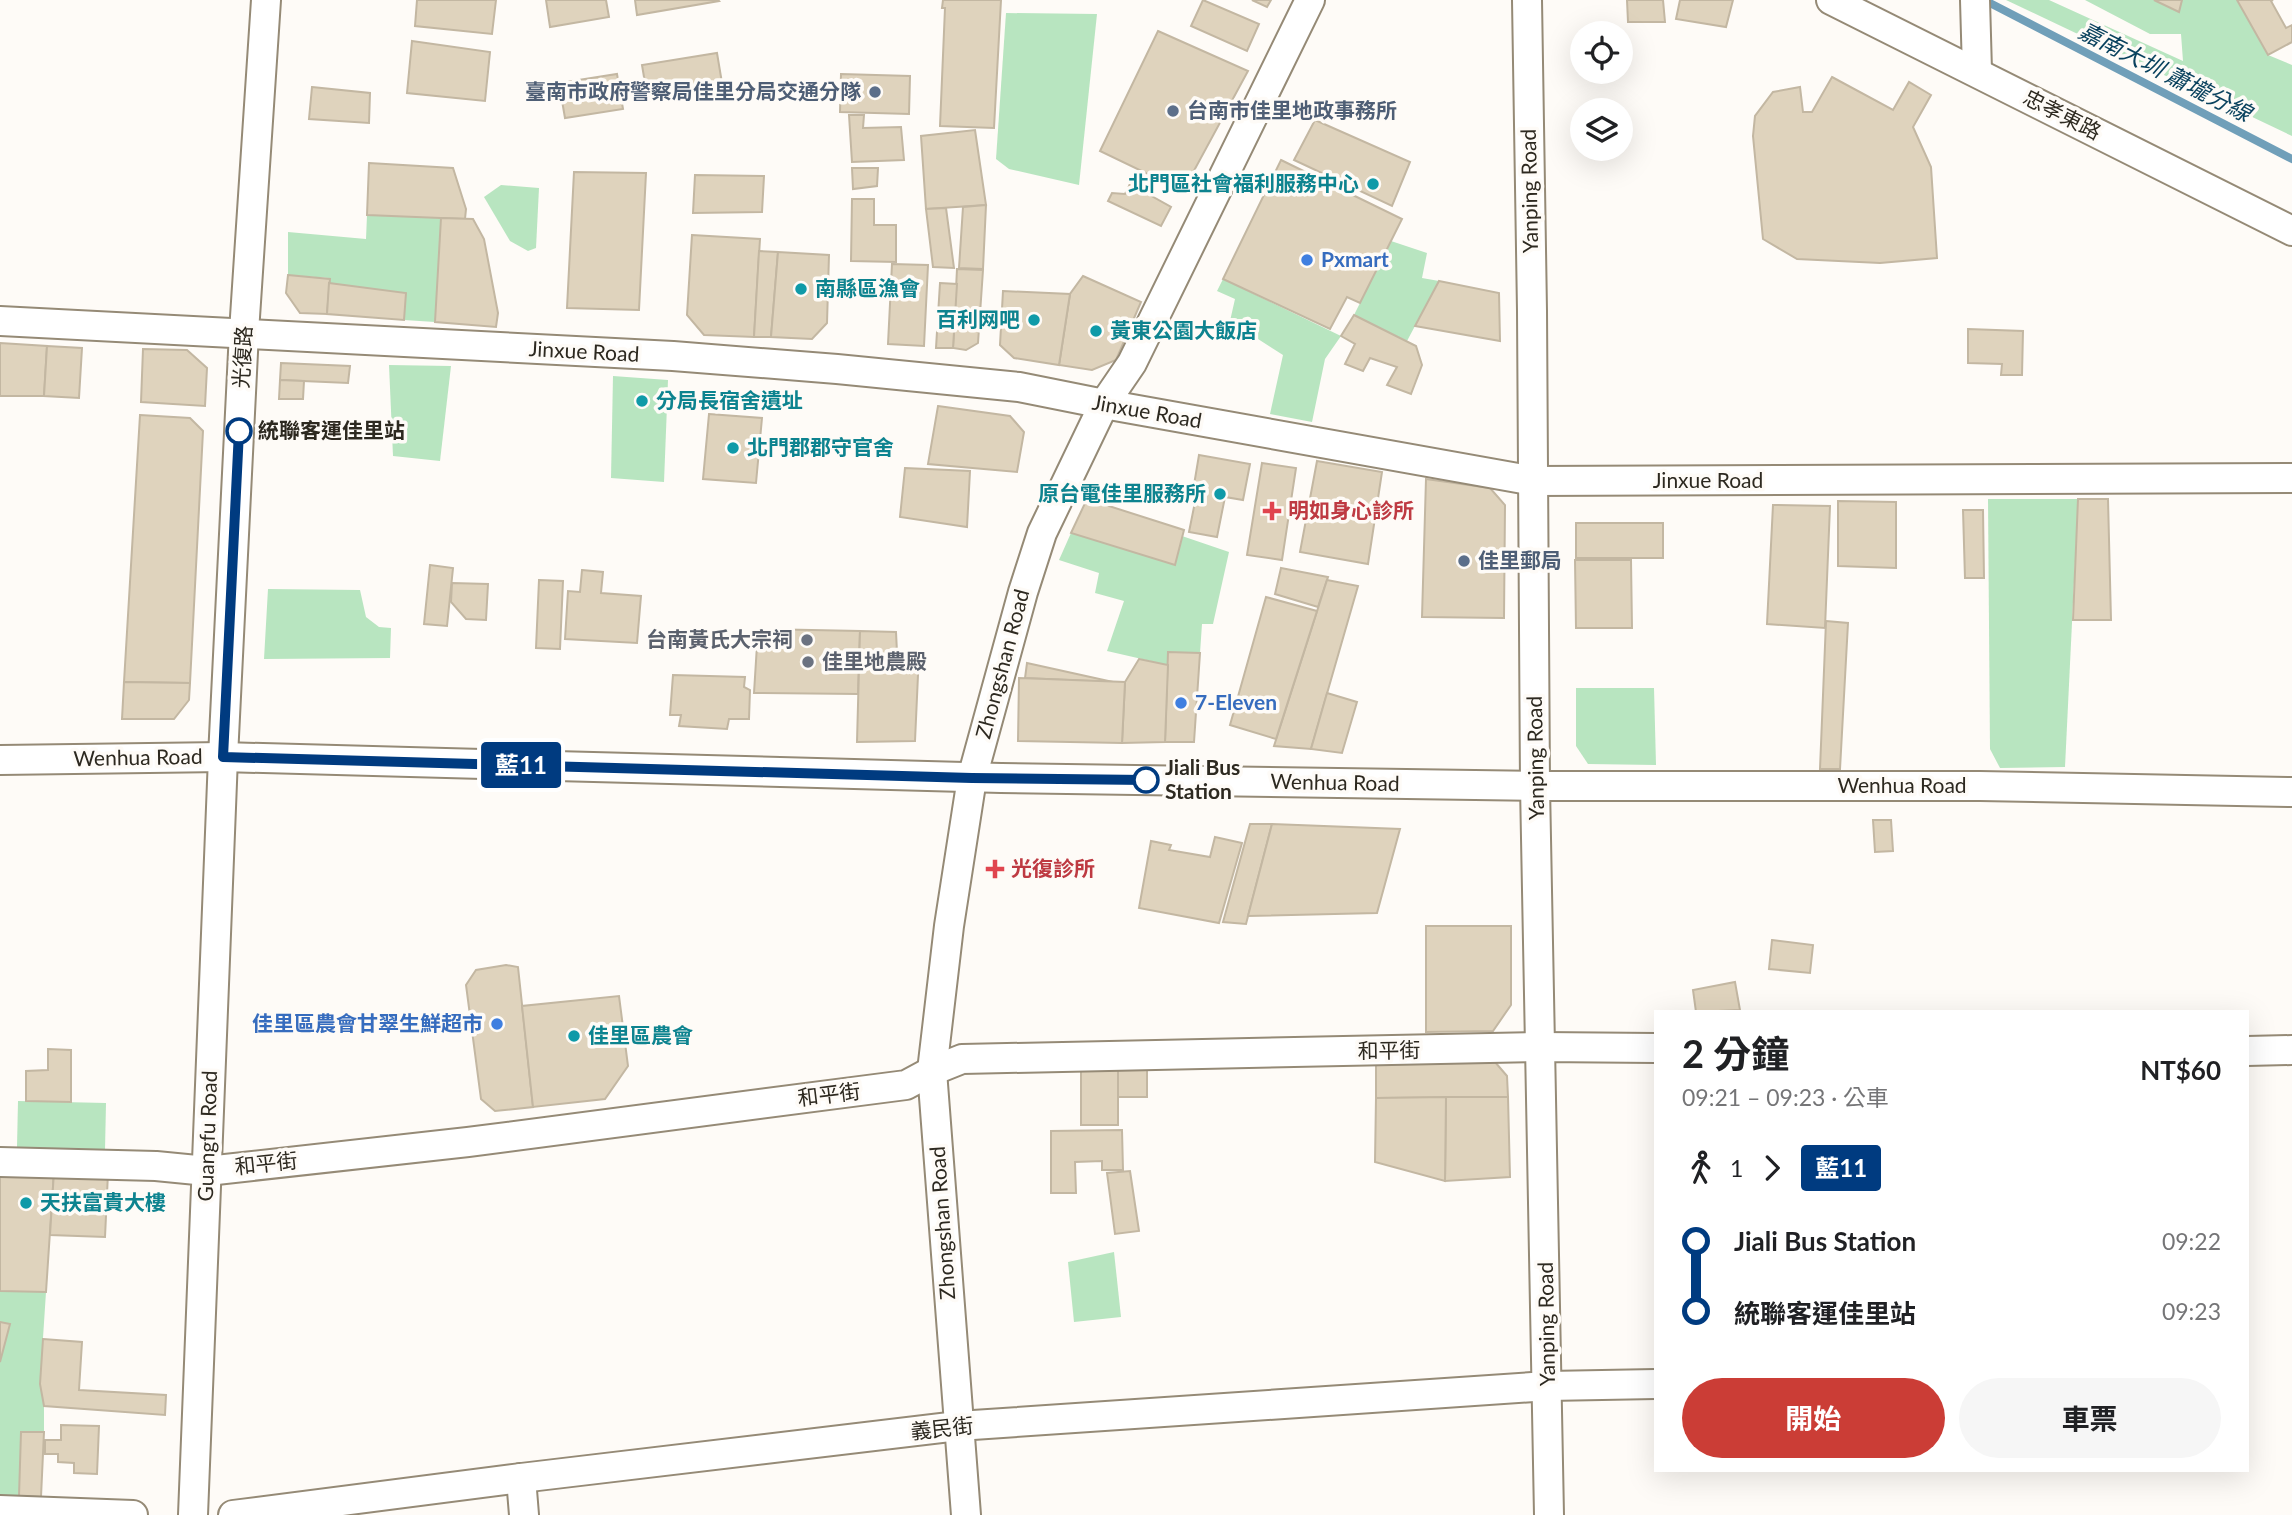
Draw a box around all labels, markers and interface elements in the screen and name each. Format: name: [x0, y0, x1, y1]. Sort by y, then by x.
water label: 嘉南大圳 蕭壠分線: [2075, 16, 2259, 128]
map controls: [1570, 21, 1633, 161]
button: locate: [1570, 21, 1633, 84]
place label: 臺南市政府警察局佳里分局交通分隊: [525, 78, 862, 103]
street label: 忠孝東路: [2020, 83, 2106, 144]
marker: 臺南市政府警察局佳里分局交通分隊: [867, 84, 883, 100]
place label: 台南市佳里地政事務所: [1187, 97, 1397, 122]
button: layers: [1570, 98, 1633, 161]
marker: 台南市佳里地政事務所: [1165, 103, 1181, 119]
street label: Yanping Road: [1515, 129, 1542, 253]
place label: 北門區社會福利服務中心: [1128, 170, 1359, 195]
marker: 北門區社會福利服務中心: [1365, 176, 1381, 192]
place label: Pxmart: [1321, 246, 1389, 271]
marker: Pxmart: [1299, 252, 1315, 268]
place label: 南縣區漁會: [815, 275, 920, 300]
marker: 南縣區漁會: [793, 281, 809, 297]
place label: 百利网吧: [936, 306, 1020, 331]
marker: 百利网吧: [1026, 312, 1042, 328]
place label: 黃東公園大飯店: [1110, 317, 1257, 342]
marker: 黃東公園大飯店: [1088, 323, 1104, 339]
street label: 光復路: [227, 325, 256, 389]
street label: Jinxue Road: [528, 335, 640, 366]
place label: 分局長宿舍遺址: [656, 387, 803, 412]
street label: Jinxue Road: [1091, 389, 1204, 432]
marker: 分局長宿舍遺址: [634, 393, 650, 409]
place label: 統聯客運佳里站: [258, 417, 405, 442]
marker: 統聯客運佳里站: [226, 418, 252, 444]
place label: 北門郡郡守官舍: [747, 434, 894, 459]
marker: 北門郡郡守官舍: [725, 440, 741, 456]
street label: Jinxue Road: [1653, 467, 1763, 492]
place label: 原台電佳里服務所: [1038, 480, 1206, 505]
marker: 原台電佳里服務所: [1212, 486, 1228, 502]
place label: 明如身心診所: [1288, 497, 1414, 522]
marker: 明如身心診所: [1262, 501, 1282, 521]
place label: 佳里郵局: [1478, 547, 1562, 572]
marker: 佳里郵局: [1456, 553, 1472, 569]
street label: Zhongshan Road: [970, 586, 1034, 741]
place label: 台南黃氏大宗祠: [646, 626, 793, 651]
marker: 台南黃氏大宗祠: [799, 632, 815, 648]
place label: 佳里地農殿: [822, 648, 927, 673]
marker: 佳里地農殿: [800, 654, 816, 670]
place label: 7-Eleven: [1195, 689, 1277, 714]
marker: 7-Eleven: [1173, 695, 1189, 711]
street label: Yanping Road: [1521, 696, 1548, 820]
line badge: 藍11: [481, 742, 561, 788]
street label: Wenhua Road: [73, 743, 203, 770]
text: 藍11: [495, 750, 547, 779]
place label: Jiali Bus Station: [1165, 754, 1240, 803]
marker: Jiali Bus Station: [1133, 767, 1159, 793]
street label: Wenhua Road: [1270, 768, 1400, 795]
street label: Wenhua Road: [1837, 772, 1967, 797]
place label: 光復診所: [1011, 855, 1095, 880]
marker: 光復診所: [985, 859, 1005, 879]
place label: 佳里區農會甘翠生鮮超市: [252, 1010, 483, 1035]
marker: 佳里區農會甘翠生鮮超市: [489, 1016, 505, 1032]
place label: 佳里區農會: [588, 1022, 693, 1047]
marker: 佳里區農會: [566, 1028, 582, 1044]
text: 2 分鐘: [1682, 1030, 1789, 1076]
street label: 和平街: [1357, 1036, 1421, 1063]
text: NT$60: [2140, 1054, 2221, 1086]
street label: Guangfu Road: [192, 1070, 221, 1202]
street label: 和平街: [796, 1077, 862, 1110]
text: 09:21 – 09:23 · 公車: [1682, 1083, 1889, 1111]
street label: Zhongshan Road: [924, 1146, 959, 1301]
street label: 和平街: [233, 1147, 298, 1178]
icon: walk: [1682, 1149, 1720, 1187]
icon: forward: [1753, 1149, 1791, 1187]
text: 藍11: [1815, 1153, 1867, 1182]
text: 1: [1730, 1154, 1743, 1182]
place label: 天扶富貴大樓: [40, 1189, 166, 1214]
marker: 天扶富貴大樓: [18, 1195, 34, 1211]
text: Jiali Bus Station: [1734, 1225, 1916, 1257]
text: 09:22: [2162, 1227, 2221, 1255]
street label: Yanping Road: [1532, 1262, 1559, 1386]
text: 統聯客運佳里站: [1734, 1297, 1916, 1329]
text: 09:23: [2162, 1297, 2221, 1325]
button: 開始: [1682, 1378, 1945, 1458]
button: 車票: [1959, 1378, 2221, 1458]
street label: 義民街: [909, 1412, 974, 1443]

